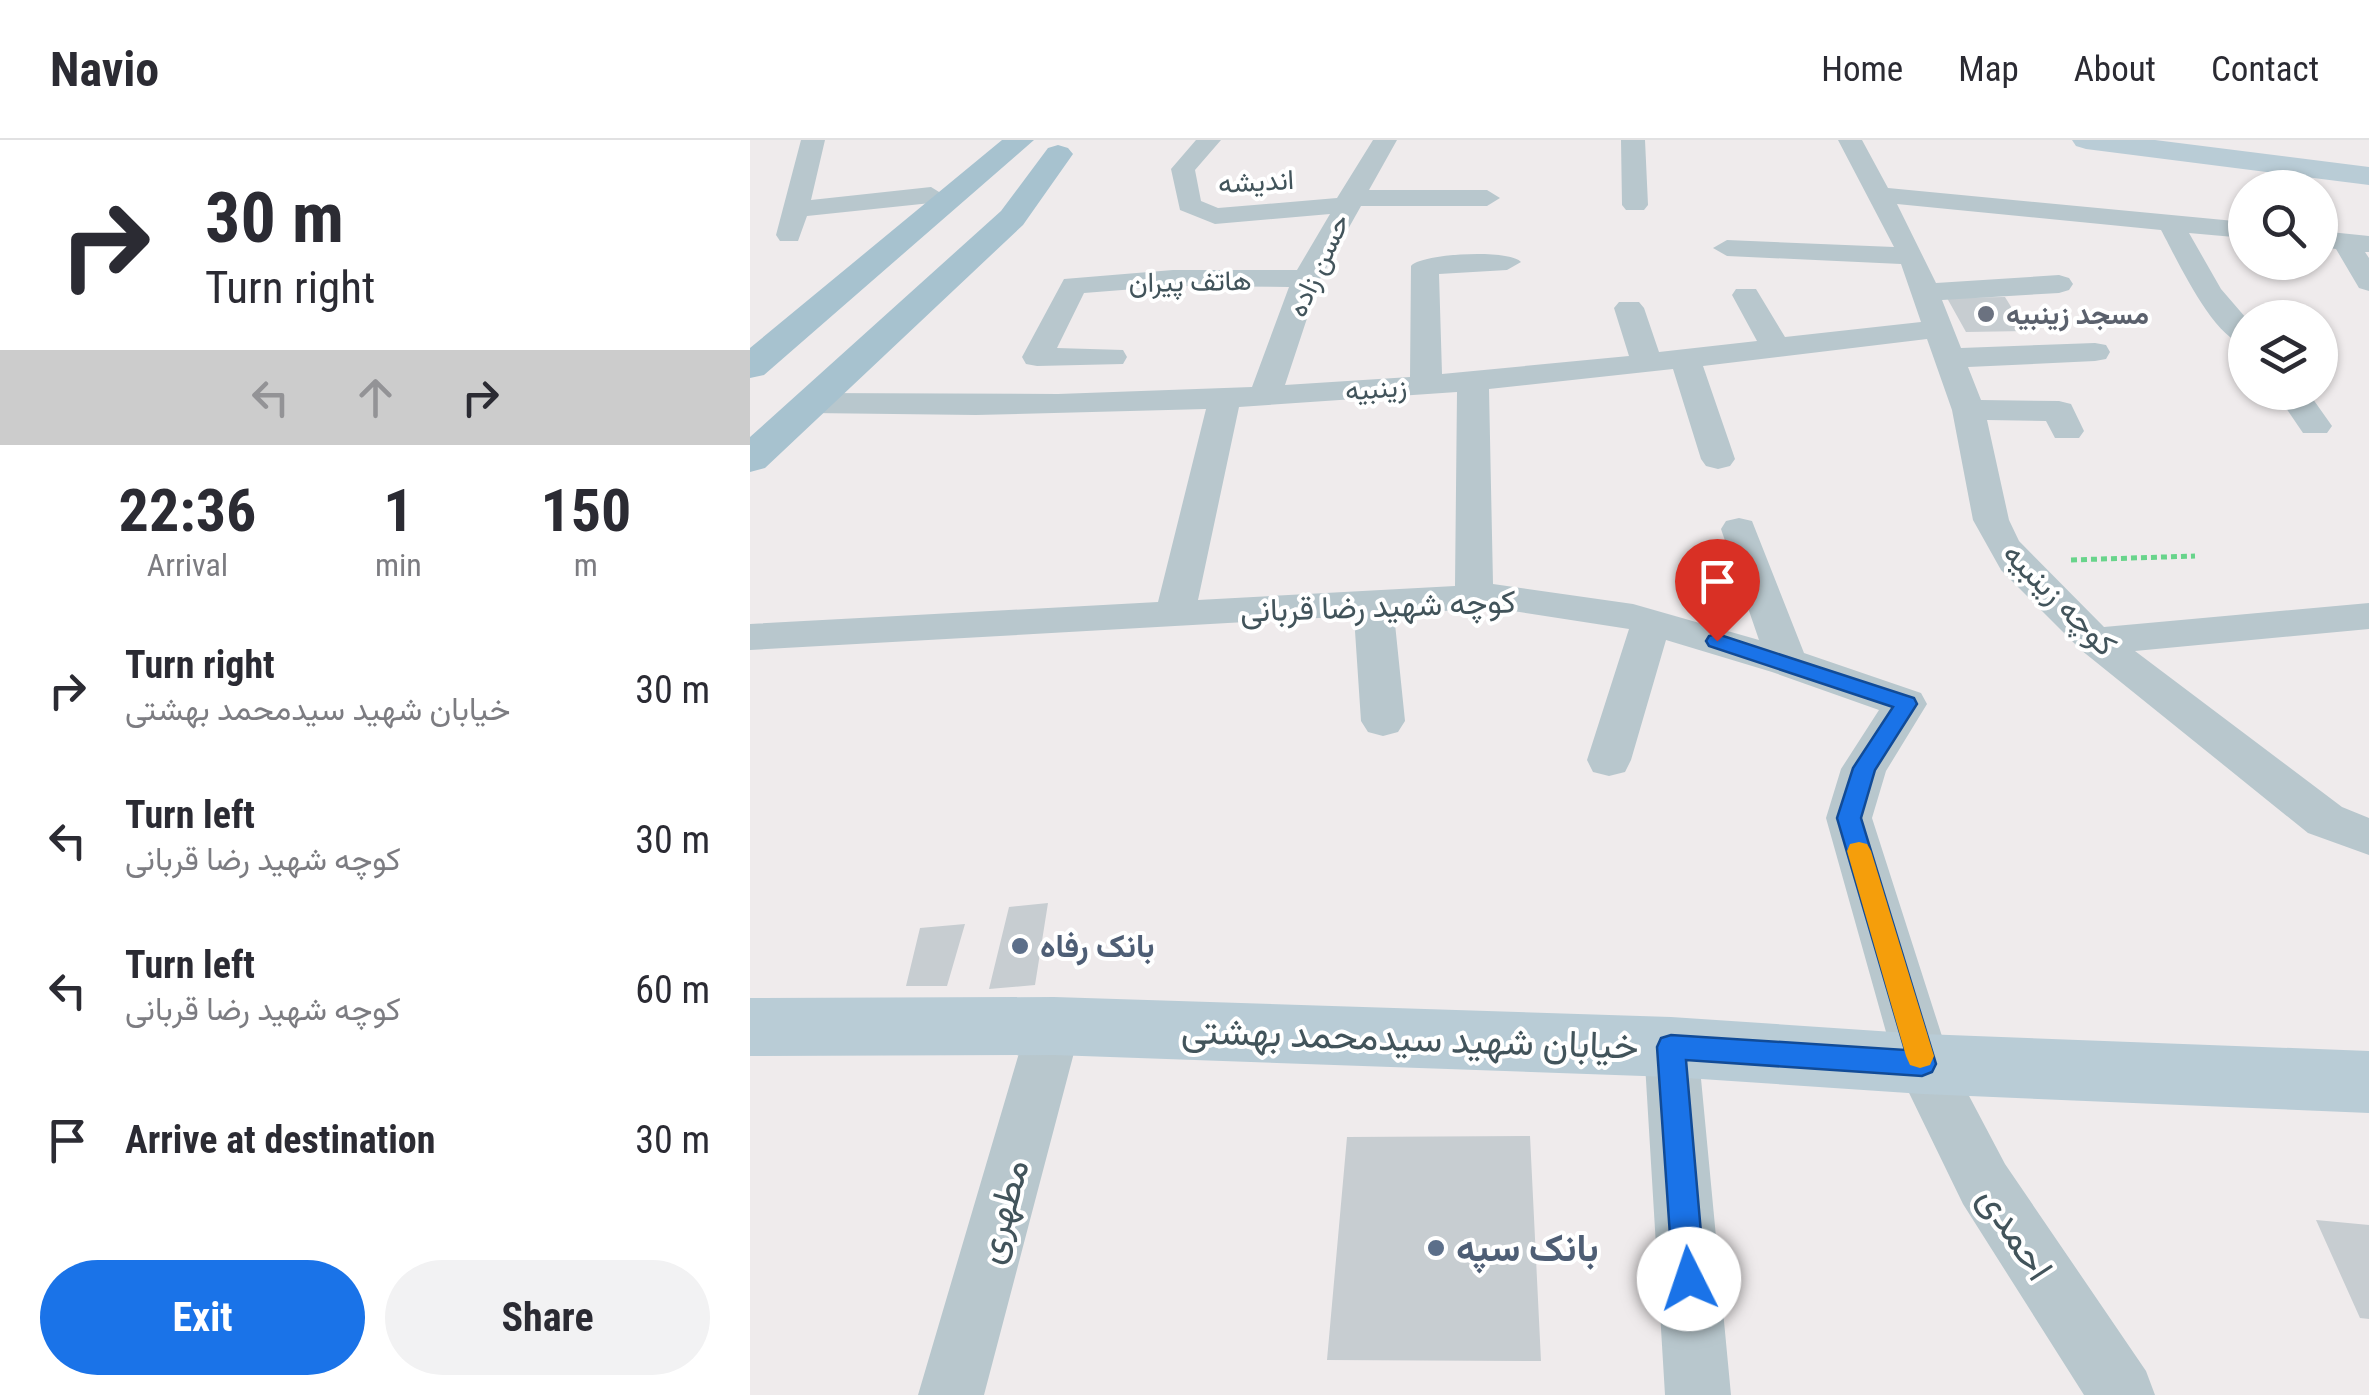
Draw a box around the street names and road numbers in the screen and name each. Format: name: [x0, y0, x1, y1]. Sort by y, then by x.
street label: اندیشه: [1217, 163, 1295, 200]
street label: حسن زاده: [1280, 209, 1357, 322]
street label: هاتف پیران: [1128, 264, 1252, 301]
street label: زینبیه: [1344, 370, 1408, 408]
street label: کوچه زینبیه: [1993, 534, 2125, 666]
street label: کوچه شهید رضا قربانی: [1240, 582, 1517, 633]
street label: خیابان شهید سیدمحمد بهشتی: [1180, 1008, 1639, 1069]
street label: مطهری: [966, 1154, 1039, 1268]
street label: احمدی: [1969, 1178, 2063, 1289]

